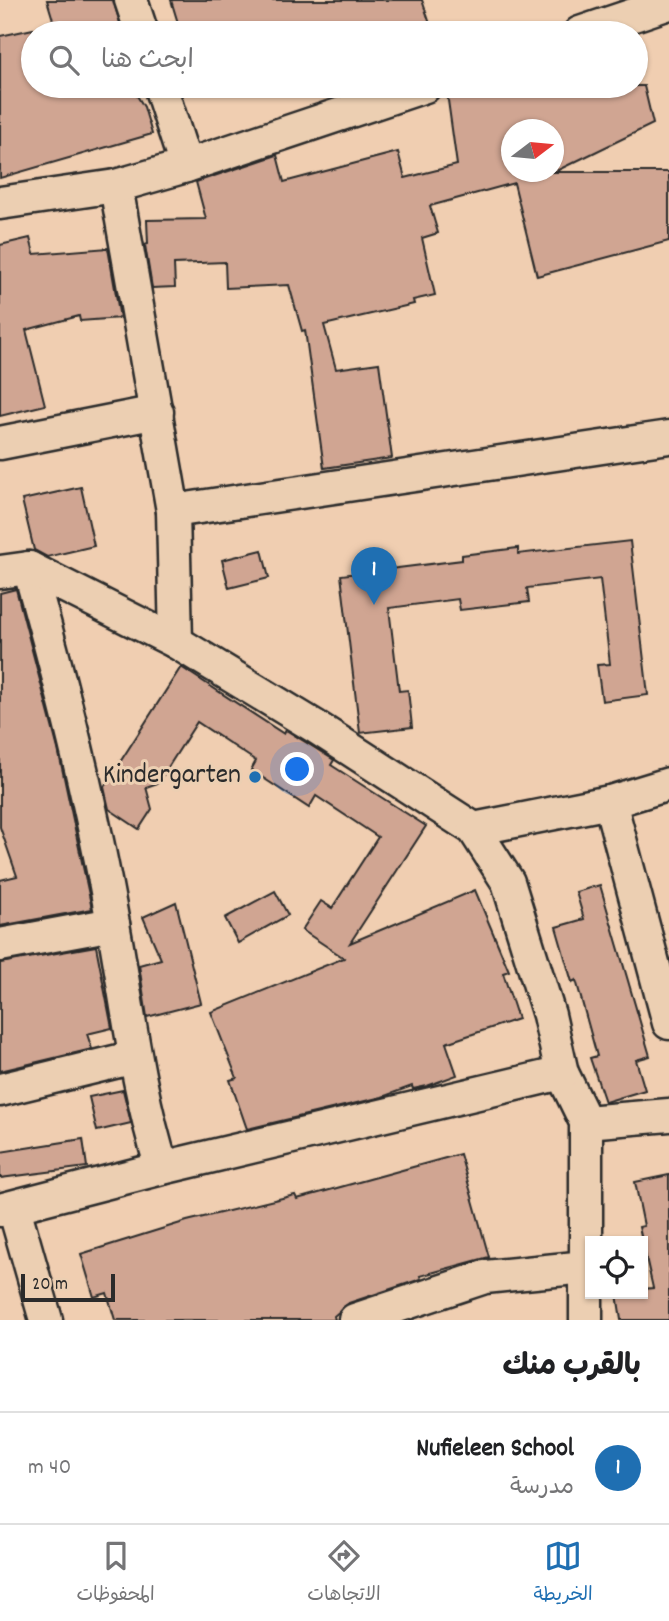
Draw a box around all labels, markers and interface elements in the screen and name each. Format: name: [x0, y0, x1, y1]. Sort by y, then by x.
search box: [21, 21, 648, 98]
icon: search: [45, 41, 83, 79]
text: ابحث هنا: [101, 43, 194, 80]
north arrow: [501, 119, 564, 182]
pin: 1: [351, 547, 397, 605]
your location: [280, 752, 314, 786]
place label: Kindergarten: [103, 757, 241, 797]
marker: Kindergarten: [247, 769, 263, 785]
map controls: [585, 1236, 648, 1299]
button: locate: [585, 1236, 648, 1299]
scale bar: [21, 1271, 116, 1303]
text: 20 m: [32, 1272, 68, 1299]
text: بالقرب منك: [503, 1347, 641, 1390]
text: Nufieleen School: [416, 1431, 574, 1468]
text: 40 m: [28, 1452, 71, 1485]
text: 1: [615, 1452, 621, 1485]
text: مدرسة: [510, 1472, 574, 1505]
tab: المحفوظات: [76, 1537, 155, 1610]
tab: الاتجاهات: [307, 1537, 381, 1610]
tab: الخريطة: [533, 1537, 593, 1610]

